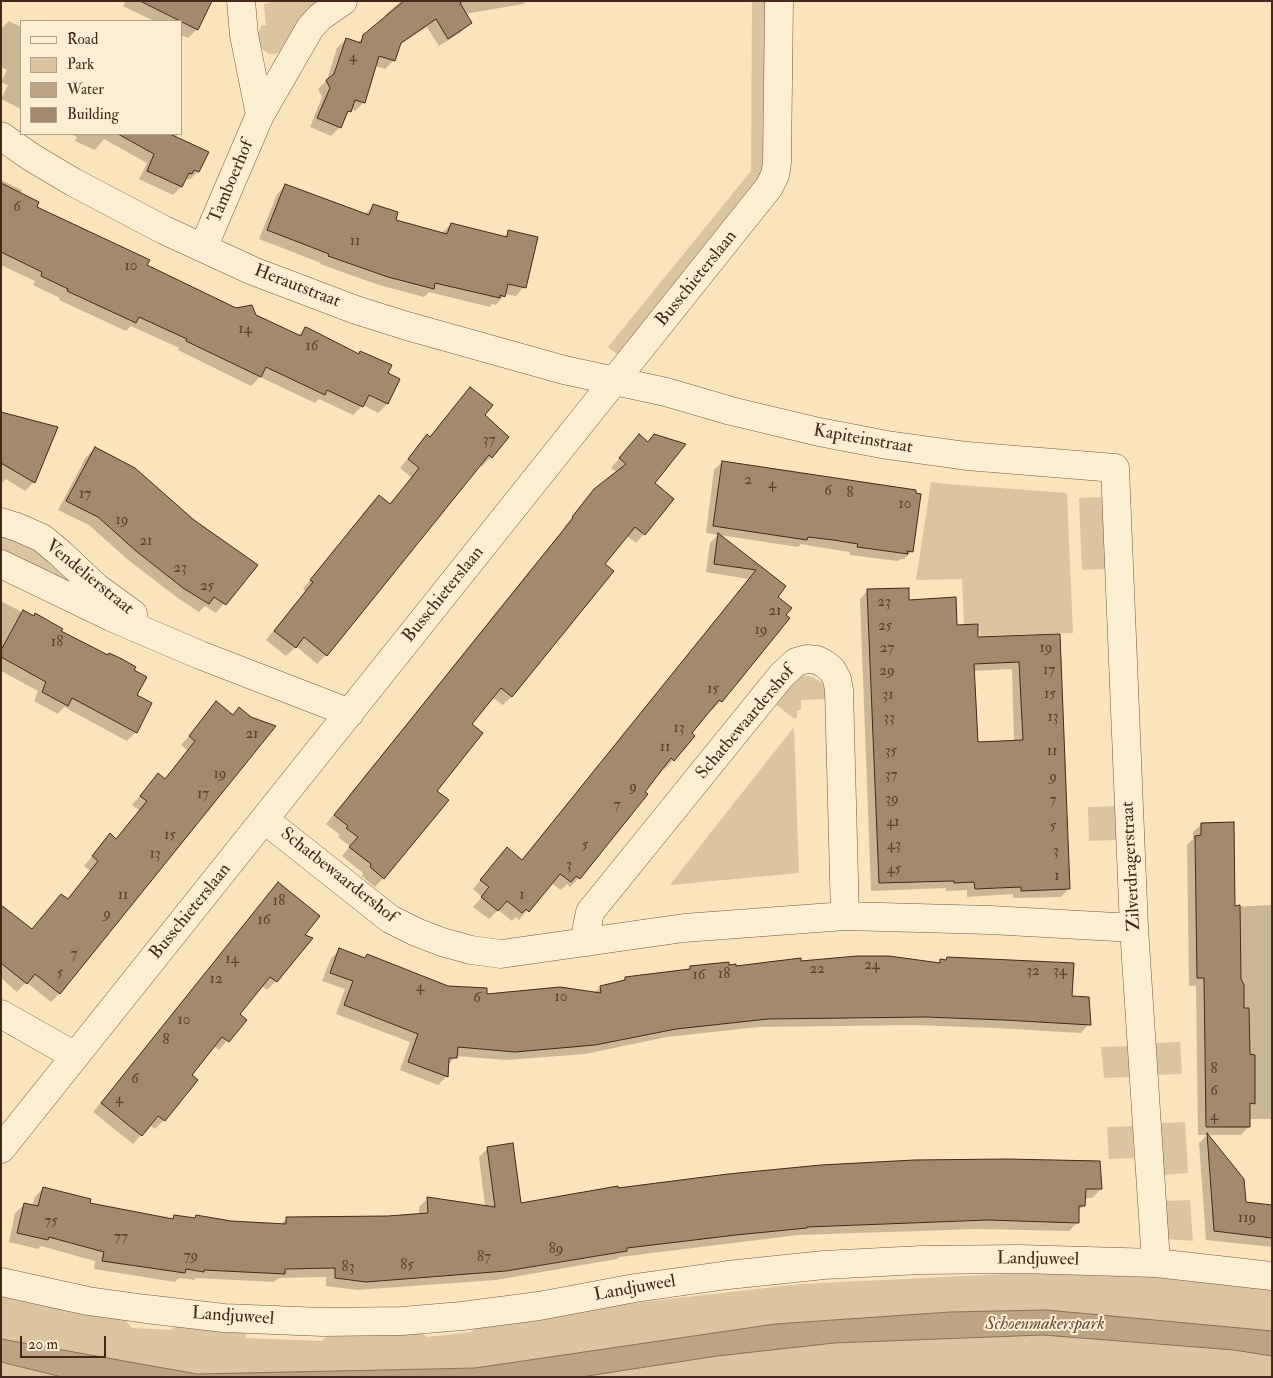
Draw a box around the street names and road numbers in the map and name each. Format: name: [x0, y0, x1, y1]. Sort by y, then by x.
street label: Tamboerhof: [205, 137, 259, 227]
street label: Busschieterslaan: [652, 227, 742, 331]
street label: Herautstraat: [251, 261, 343, 313]
street label: Kapiteinstraat: [812, 421, 914, 459]
street label: Vendelierstraat: [41, 536, 137, 620]
street label: Busschieterslaan: [399, 543, 489, 647]
street label: Schatbewaardershof: [692, 662, 800, 784]
street label: Zilverdragerstraat: [1118, 801, 1146, 931]
street label: Schatbewaardershof: [275, 824, 401, 928]
street label: Busschieterslaan: [146, 860, 236, 964]
street label: Landjuweel: [997, 1248, 1079, 1272]
street label: Landjuweel: [592, 1271, 678, 1307]
street label: Landjuweel: [191, 1303, 275, 1331]

